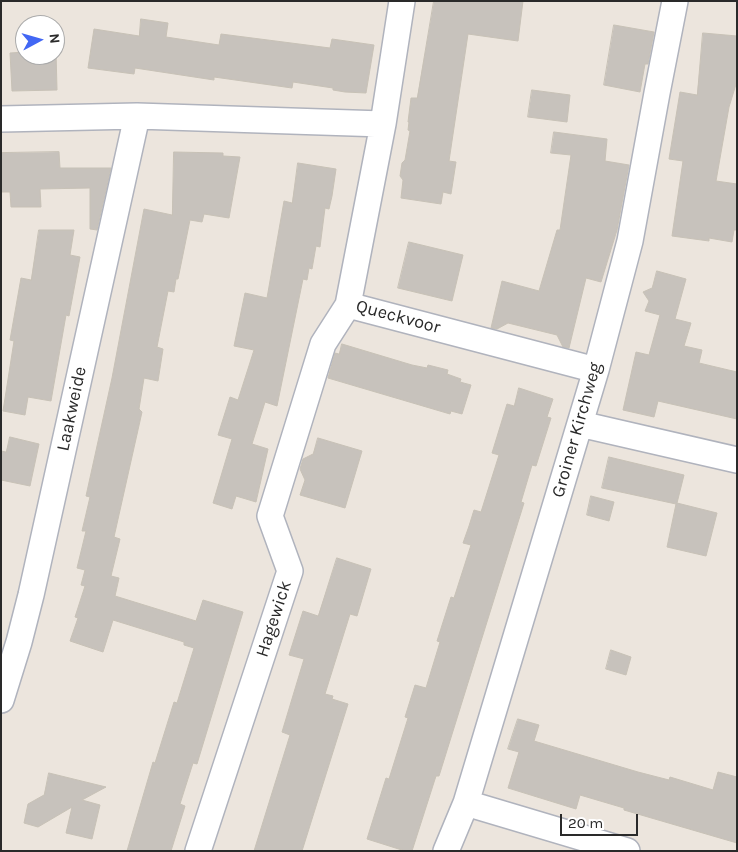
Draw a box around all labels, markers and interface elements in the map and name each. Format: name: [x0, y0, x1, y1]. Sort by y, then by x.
north arrow: [15, 15, 65, 65]
text: N: [45, 33, 63, 44]
street label: Queckvoor: [353, 295, 443, 339]
street label: Groiner Kirchweg: [547, 360, 607, 500]
street label: Laakweide: [53, 365, 91, 453]
street label: Hagewick: [251, 578, 297, 660]
scale bar: [563, 804, 640, 836]
text: 20 m: [568, 814, 603, 832]

